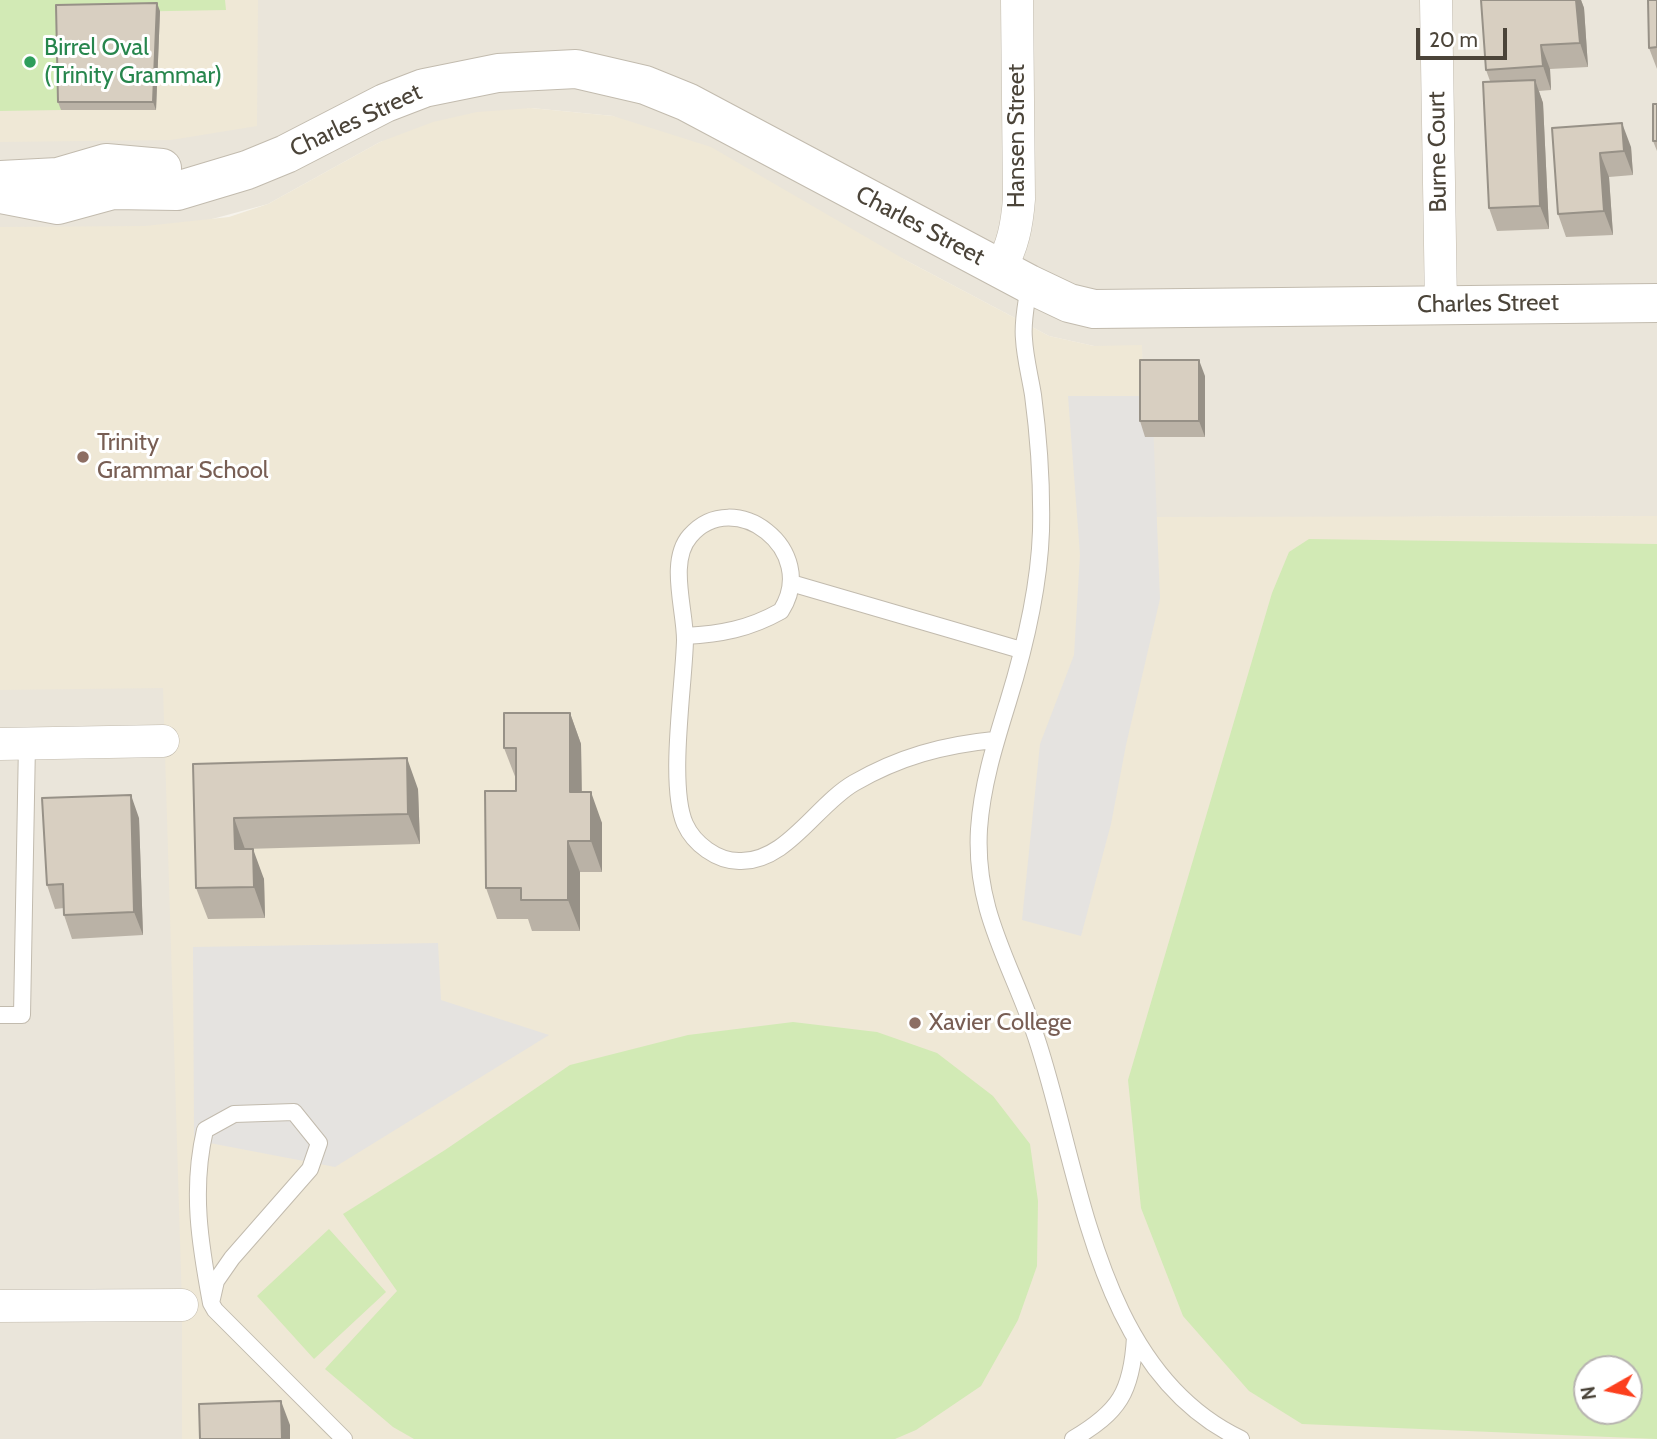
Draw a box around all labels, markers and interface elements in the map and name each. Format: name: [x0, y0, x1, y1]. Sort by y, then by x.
scale bar: [1419, 14, 1510, 58]
text: 20 m: [1429, 27, 1478, 52]
place label: Birrel Oval (Trinity Grammar): [44, 34, 222, 90]
marker: Birrel Oval (Trinity Grammar): [22, 54, 38, 70]
street label: Hansen Street: [1003, 64, 1031, 208]
street label: Charles Street: [286, 78, 426, 164]
street label: Burne Court: [1423, 91, 1453, 213]
street label: Charles Street: [851, 180, 989, 272]
street label: Charles Street: [1417, 288, 1559, 320]
place label: Trinity Grammar School: [97, 429, 269, 485]
marker: Trinity Grammar School: [75, 449, 91, 465]
place label: Xavier College: [929, 1009, 1072, 1037]
marker: Xavier College: [907, 1015, 923, 1031]
north arrow: [1573, 1355, 1643, 1425]
text: N: [1576, 1385, 1601, 1401]

